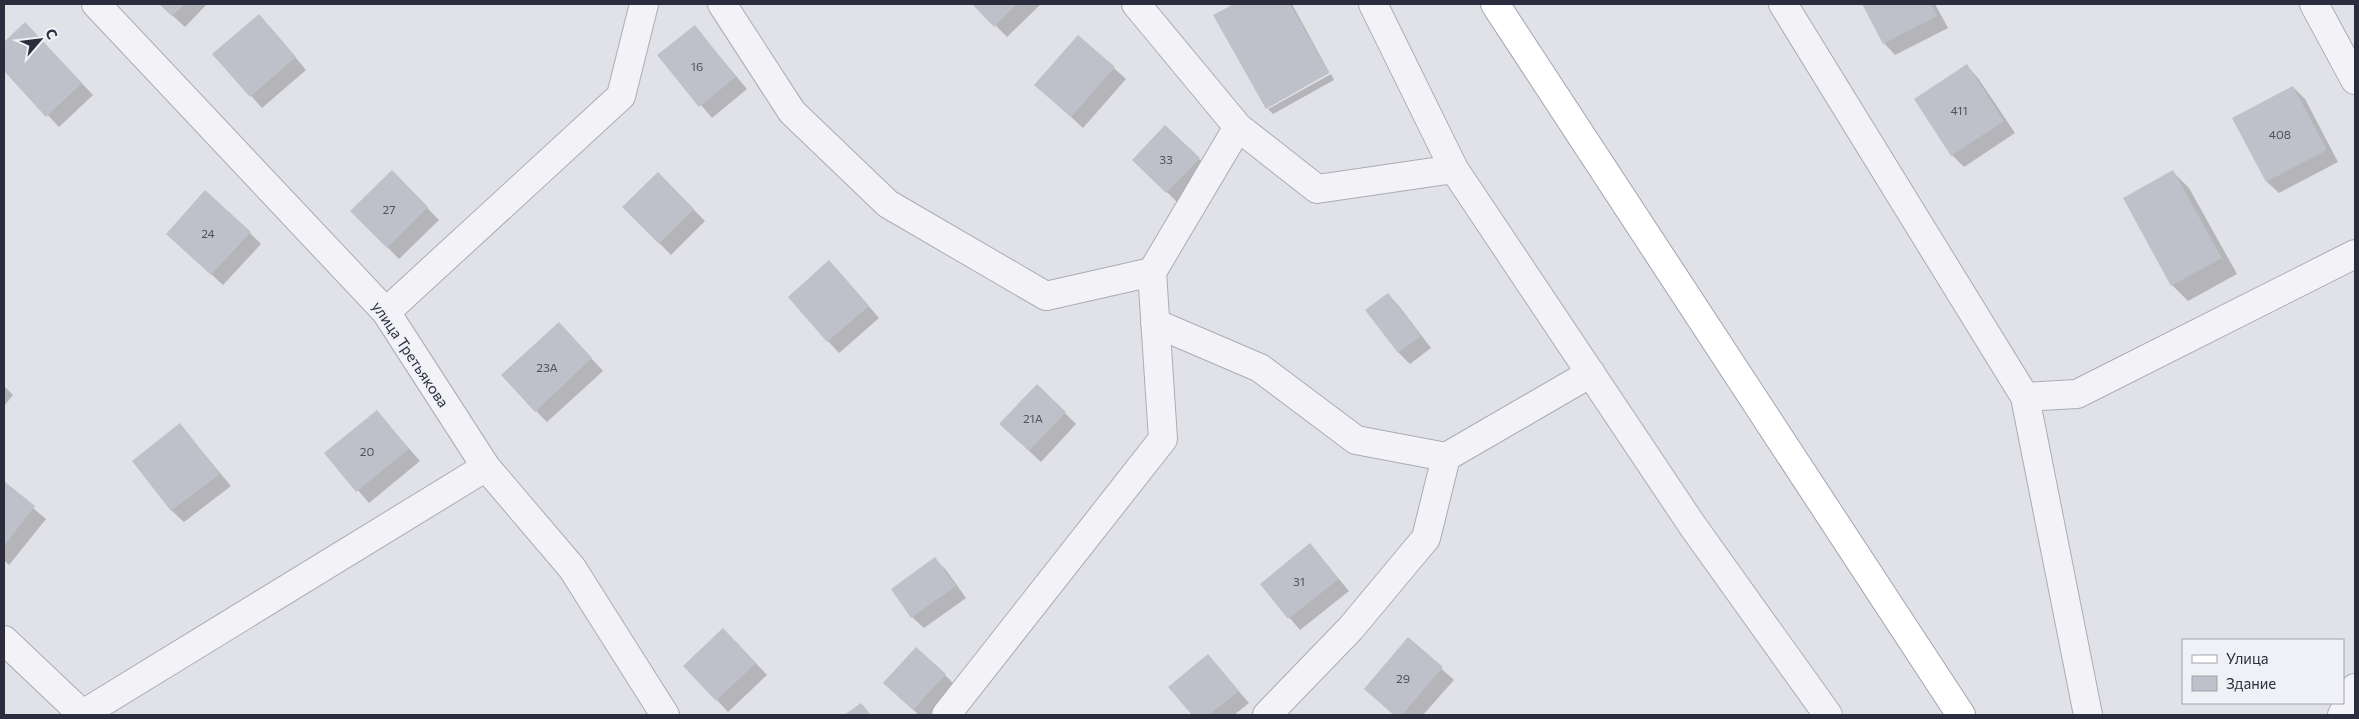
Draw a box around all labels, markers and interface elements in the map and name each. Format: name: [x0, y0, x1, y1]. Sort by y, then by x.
north arrow: [15, 15, 65, 65]
text: С: [42, 25, 62, 42]
house number: 16: [691, 59, 703, 73]
house number: 411: [1950, 103, 1968, 117]
house number: 408: [2269, 127, 2291, 141]
house number: 33: [1159, 152, 1173, 166]
house number: 27: [383, 202, 395, 216]
house number: 24: [201, 226, 215, 240]
street label: улица Третьякова: [369, 298, 453, 410]
house number: 23А: [536, 360, 558, 374]
house number: 21А: [1023, 411, 1043, 425]
house number: 20: [360, 444, 374, 458]
house number: 31: [1293, 574, 1305, 588]
legend: [2182, 639, 2344, 704]
text: Улица: [2226, 649, 2268, 667]
house number: 29: [1396, 671, 1410, 685]
text: Здание: [2226, 674, 2276, 692]

